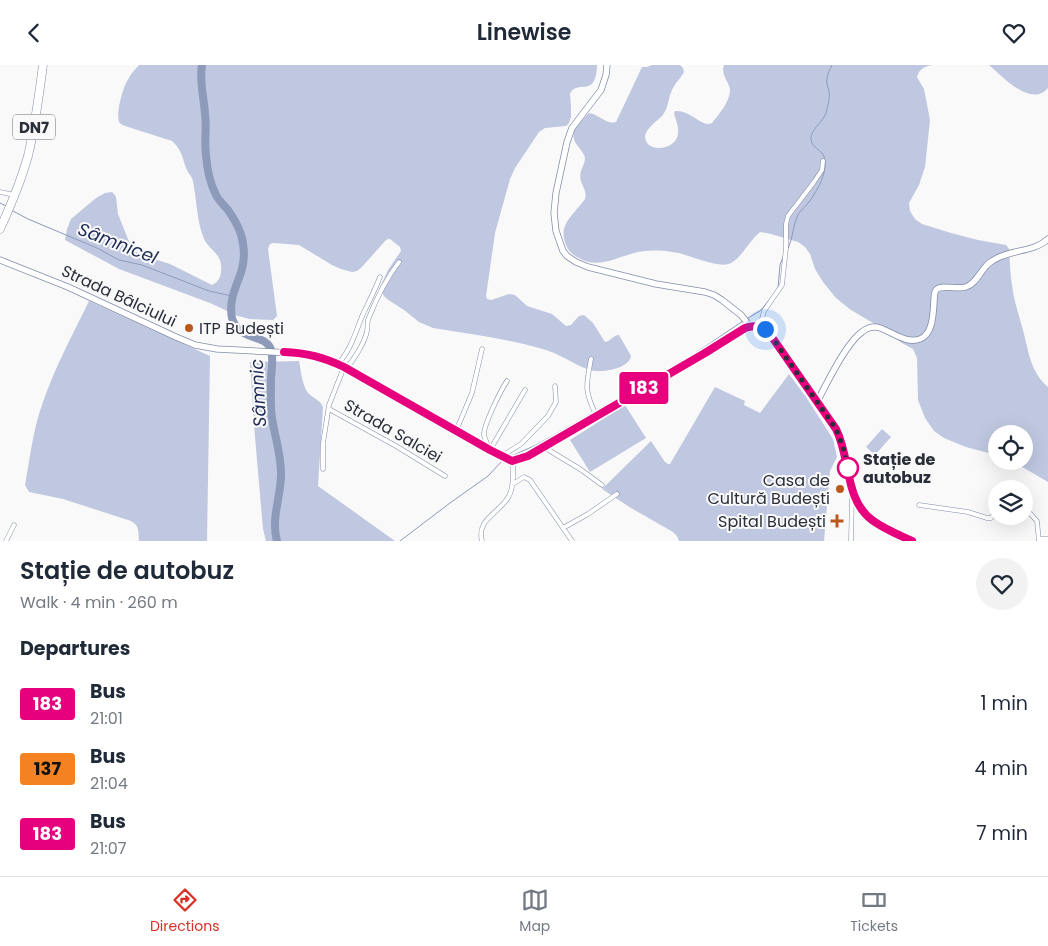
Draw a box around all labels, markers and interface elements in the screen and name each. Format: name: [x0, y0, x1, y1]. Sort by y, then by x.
text: Linewise: [477, 17, 571, 48]
icon: back: [20, 19, 48, 47]
icon: heart: [1000, 19, 1028, 47]
road number: DN7: [13, 115, 55, 139]
water label: Sâmnicel: [74, 216, 162, 270]
street label: Strada Bâlciului: [58, 259, 180, 333]
place label: ITP Budești: [199, 317, 284, 340]
your location: [753, 317, 778, 342]
marker: ITP Budești: [183, 322, 195, 334]
water label: Sâmnic: [244, 358, 272, 428]
line badge: 183: [615, 372, 673, 404]
text: 183: [629, 375, 659, 400]
street label: Strada Salciei: [340, 394, 446, 468]
map controls: [988, 425, 1033, 525]
button: locate: [988, 425, 1033, 470]
place label: Stație de autobuz: [863, 448, 936, 489]
marker: Stație de autobuz: [837, 457, 859, 479]
place label: Casa de Cultură Budești: [707, 469, 830, 510]
button: layers: [988, 480, 1033, 525]
marker: Casa de Cultură Budești: [834, 483, 846, 495]
place label: Spital Budești: [718, 510, 826, 533]
marker: Spital Budești: [830, 514, 844, 528]
text: Stație de autobuz: [20, 554, 234, 587]
button: heart: [976, 558, 1028, 610]
text: Walk · 4 min · 260 m: [20, 591, 178, 614]
text: Departures: [20, 635, 130, 662]
text: Bus: [90, 678, 126, 705]
text: 1 min: [980, 690, 1028, 717]
text: 183: [33, 691, 62, 716]
text: 21:01: [90, 707, 123, 730]
text: Bus: [90, 743, 126, 770]
text: 4 min: [975, 755, 1028, 782]
text: 137: [34, 756, 61, 781]
text: 21:04: [90, 772, 128, 795]
text: Bus: [90, 808, 126, 835]
text: 7 min: [976, 820, 1028, 847]
text: 183: [33, 821, 62, 846]
text: 21:07: [90, 837, 127, 860]
tab: Directions: [150, 886, 219, 937]
tab: Map: [519, 886, 550, 937]
tab: Tickets: [850, 886, 898, 937]

